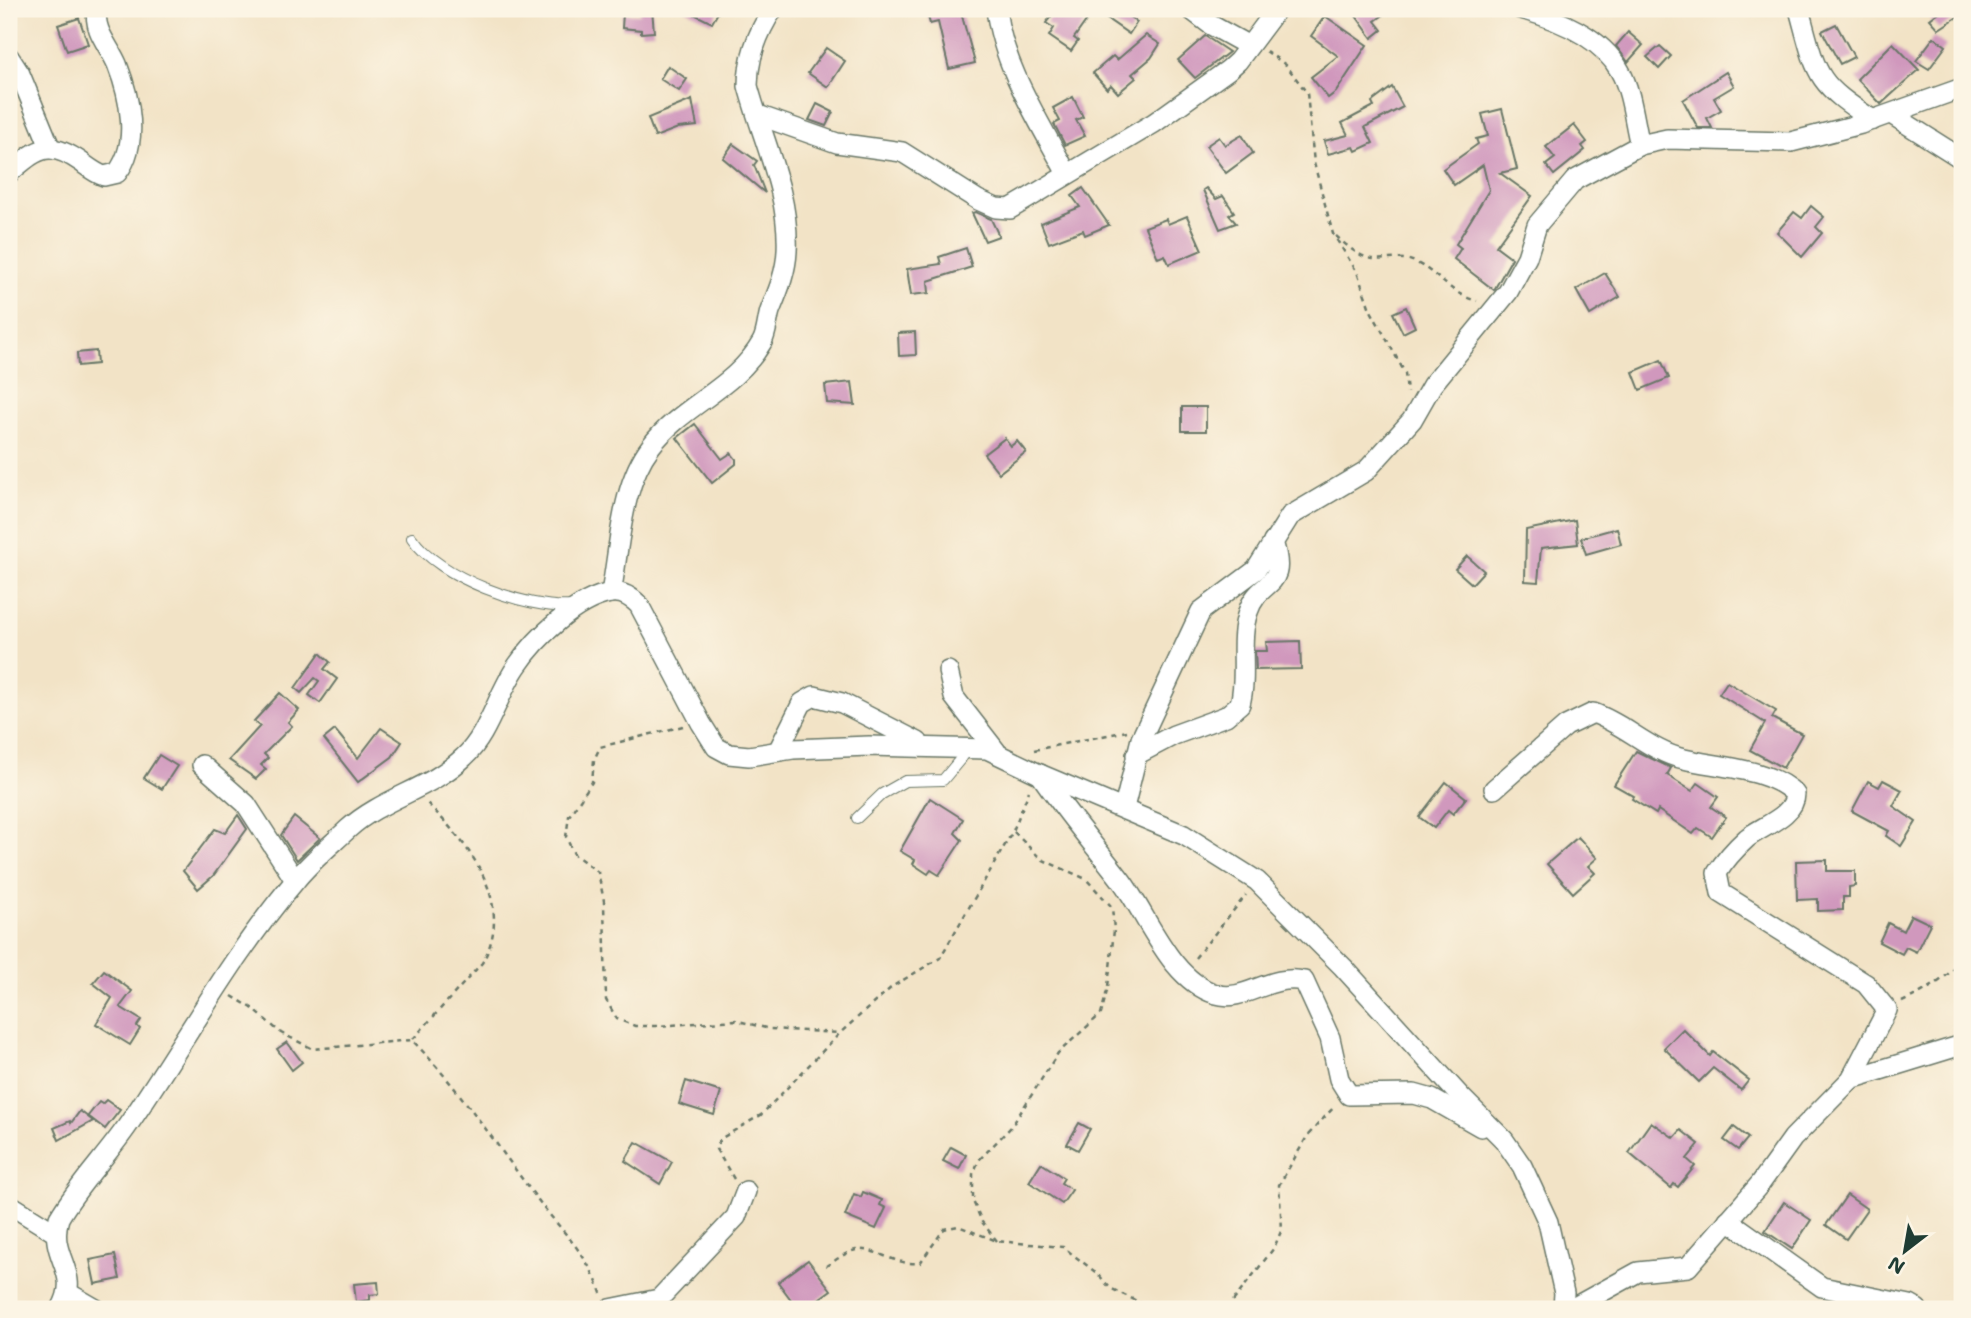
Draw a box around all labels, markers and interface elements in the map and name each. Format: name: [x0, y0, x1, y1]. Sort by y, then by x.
north arrow: [1870, 1216, 1940, 1286]
text: N: [1884, 1251, 1909, 1280]

